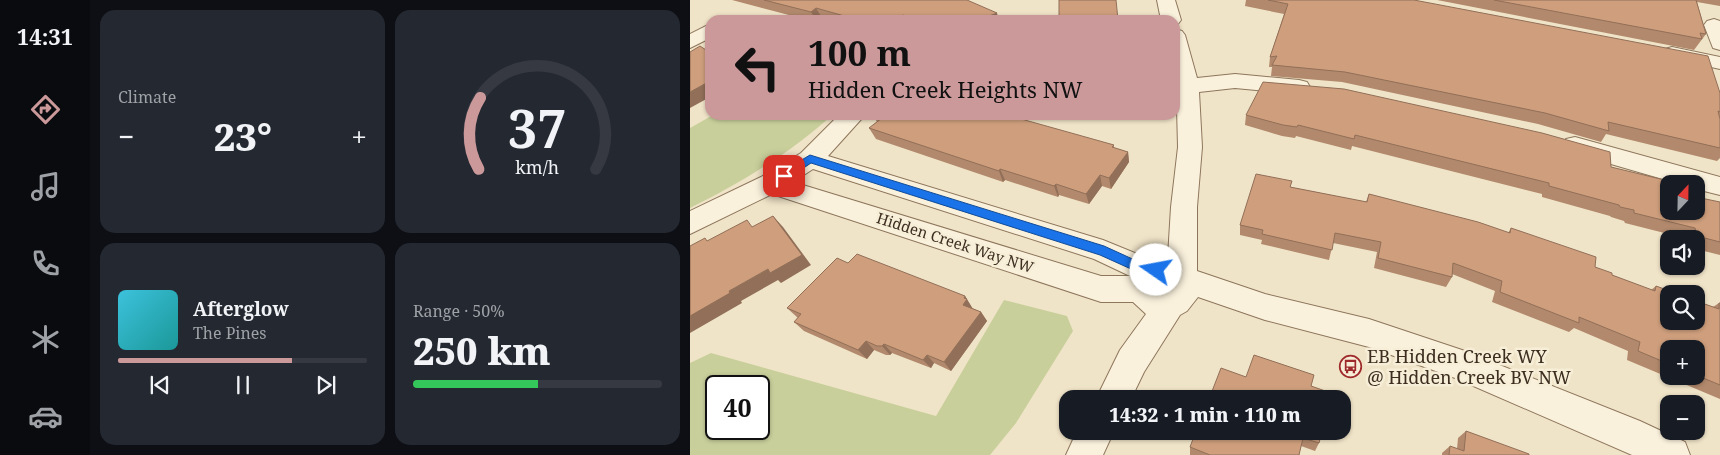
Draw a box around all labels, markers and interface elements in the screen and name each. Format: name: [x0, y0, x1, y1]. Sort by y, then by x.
text: 14:31: [17, 21, 73, 51]
text: 100 m: [808, 29, 911, 76]
icon: left: [725, 35, 790, 100]
text: Hidden Creek Heights NW: [808, 74, 1082, 104]
text: Climate: [118, 86, 176, 108]
icon: directions: [28, 92, 63, 127]
text: 37: [508, 92, 567, 163]
text: 23°: [214, 110, 272, 162]
text: −: [118, 117, 134, 155]
text: +: [351, 117, 367, 155]
text: km/h: [516, 155, 559, 179]
pin: [763, 155, 805, 197]
icon: arrive: [770, 162, 798, 190]
icon: music: [28, 169, 63, 204]
north arrow: [1660, 175, 1705, 220]
map controls: [1660, 175, 1705, 440]
street label: Hidden Creek Way NW: [874, 207, 1037, 277]
button: sound: [1660, 230, 1705, 275]
position arrow: [1129, 243, 1181, 295]
icon: phone: [28, 246, 63, 281]
button: search: [1660, 285, 1705, 330]
text: Afterglow: [193, 296, 289, 322]
text: Range · 50%: [413, 300, 505, 322]
icon: climate: [28, 322, 63, 357]
text: The Pines: [193, 322, 267, 344]
text: 250 km: [413, 324, 551, 376]
button: +: [1660, 340, 1705, 385]
place label: EB Hidden Creek WY @ Hidden Creek BV NW: [1367, 344, 1571, 389]
bus stop icon: EB Hidden Creek WY @ Hidden Creek BV NW: [1339, 355, 1363, 379]
icon: previous: [146, 371, 174, 399]
icon: pause: [229, 371, 257, 399]
icon: next: [312, 371, 340, 399]
speed limit sign: 40: [705, 375, 770, 440]
button: −: [1660, 395, 1705, 440]
icon: car: [28, 399, 63, 434]
text: 14:32 · 1 min · 110 m: [1109, 402, 1301, 428]

